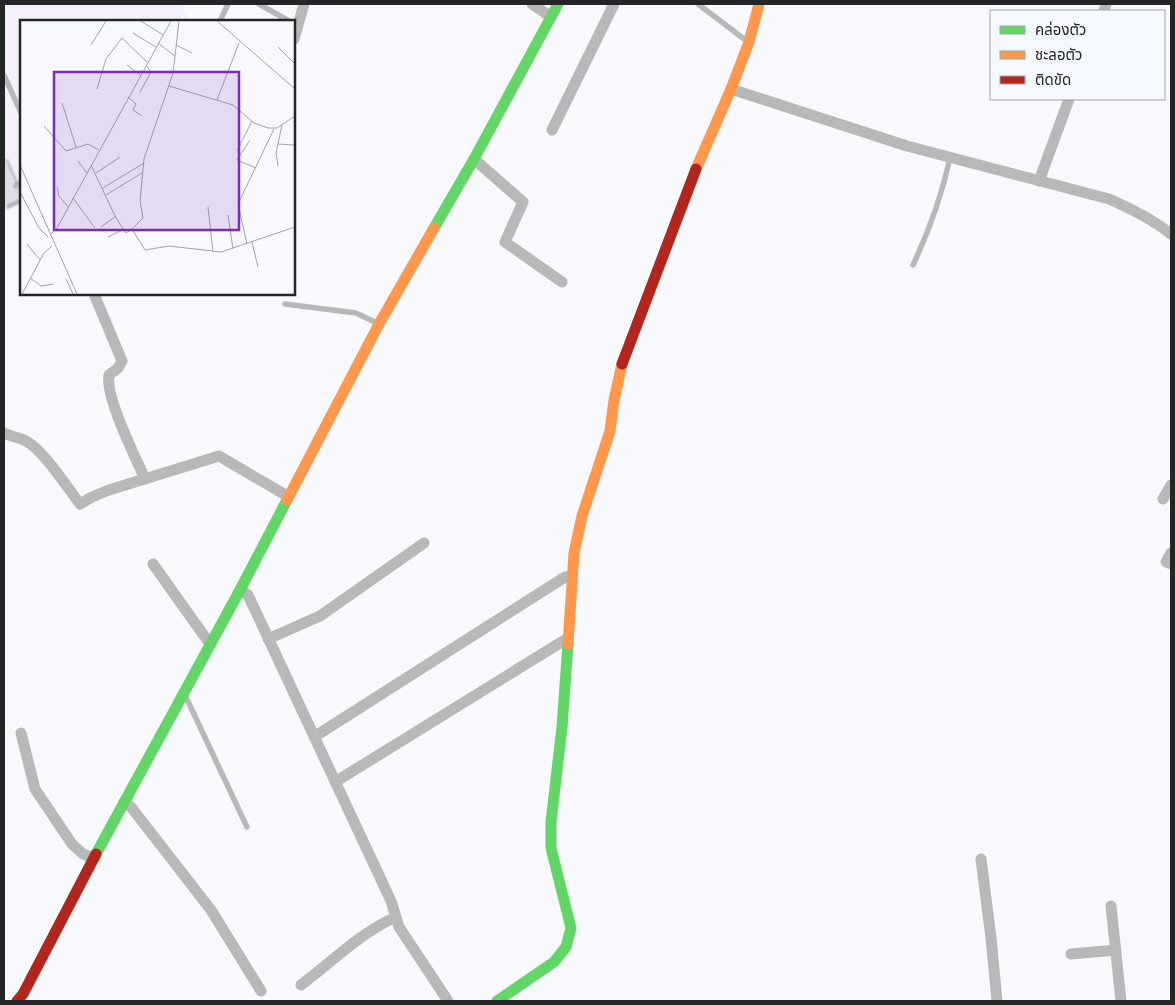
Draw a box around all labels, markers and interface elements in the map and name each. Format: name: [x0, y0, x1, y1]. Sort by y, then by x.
legend: [990, 10, 1165, 100]
inset map: [20, 20, 295, 295]
text: คล่องตัว: [1035, 21, 1086, 38]
text: ชะลอตัว: [1035, 47, 1082, 63]
text: ติดขัด: [1035, 72, 1071, 88]

